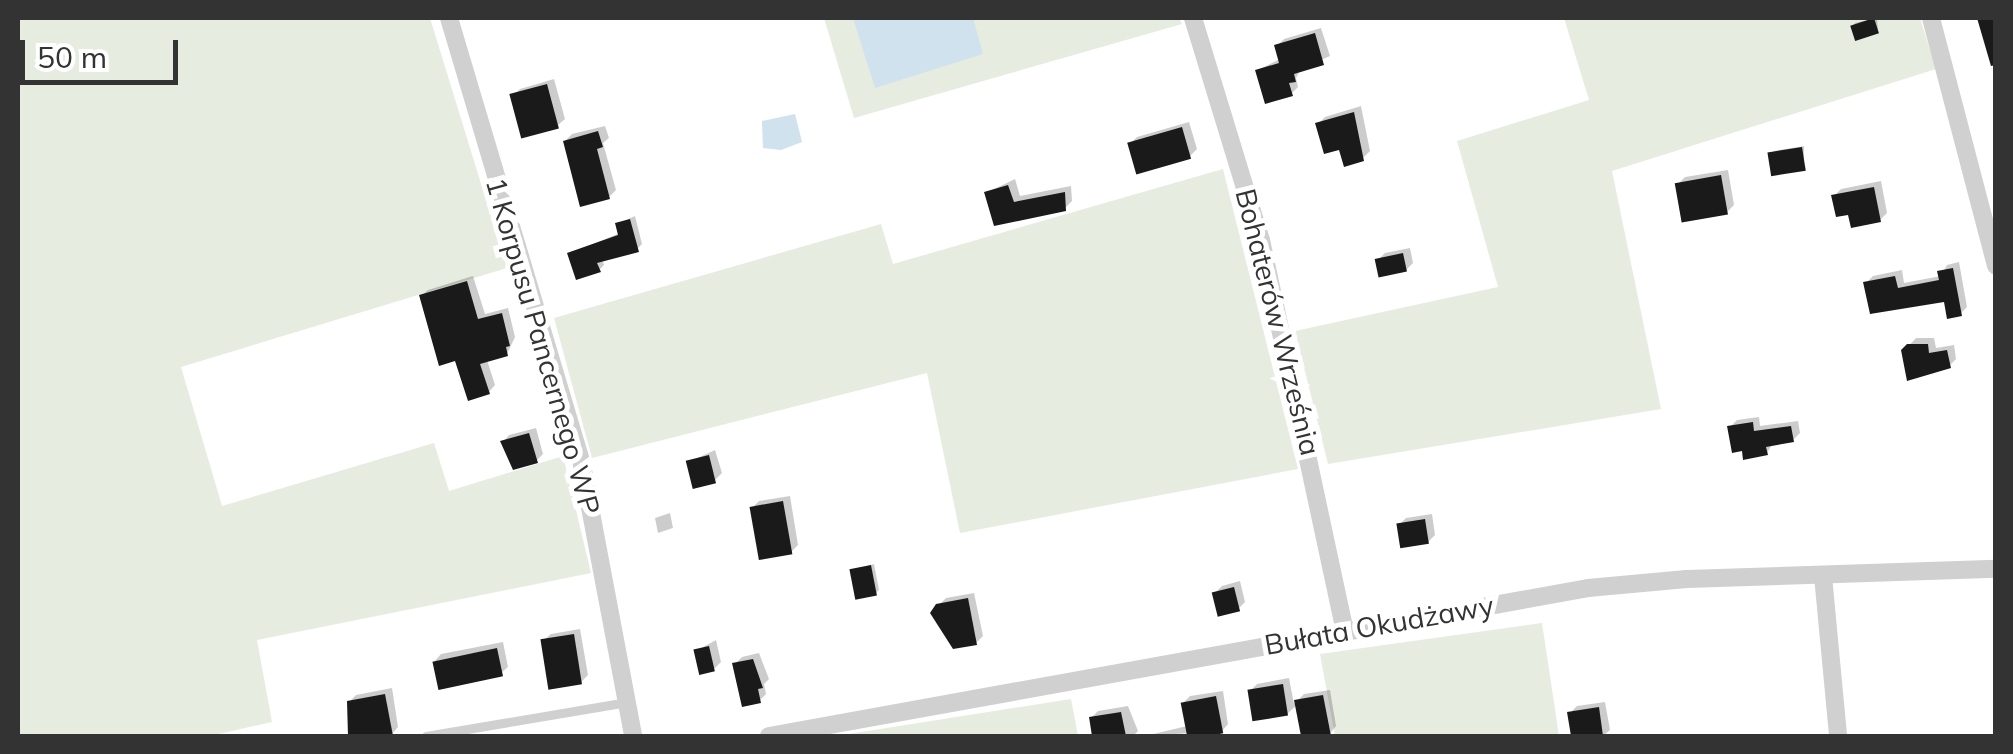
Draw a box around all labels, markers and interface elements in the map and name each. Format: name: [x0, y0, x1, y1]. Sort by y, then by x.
scale bar: [25, 20, 182, 82]
text: 50 m: [37, 38, 107, 76]
street label: 1 Korpusu Pancernego WP: [479, 174, 607, 518]
street label: Bohaterów Września: [1229, 185, 1327, 459]
street label: Bułata Okudżawy: [1262, 588, 1496, 662]

